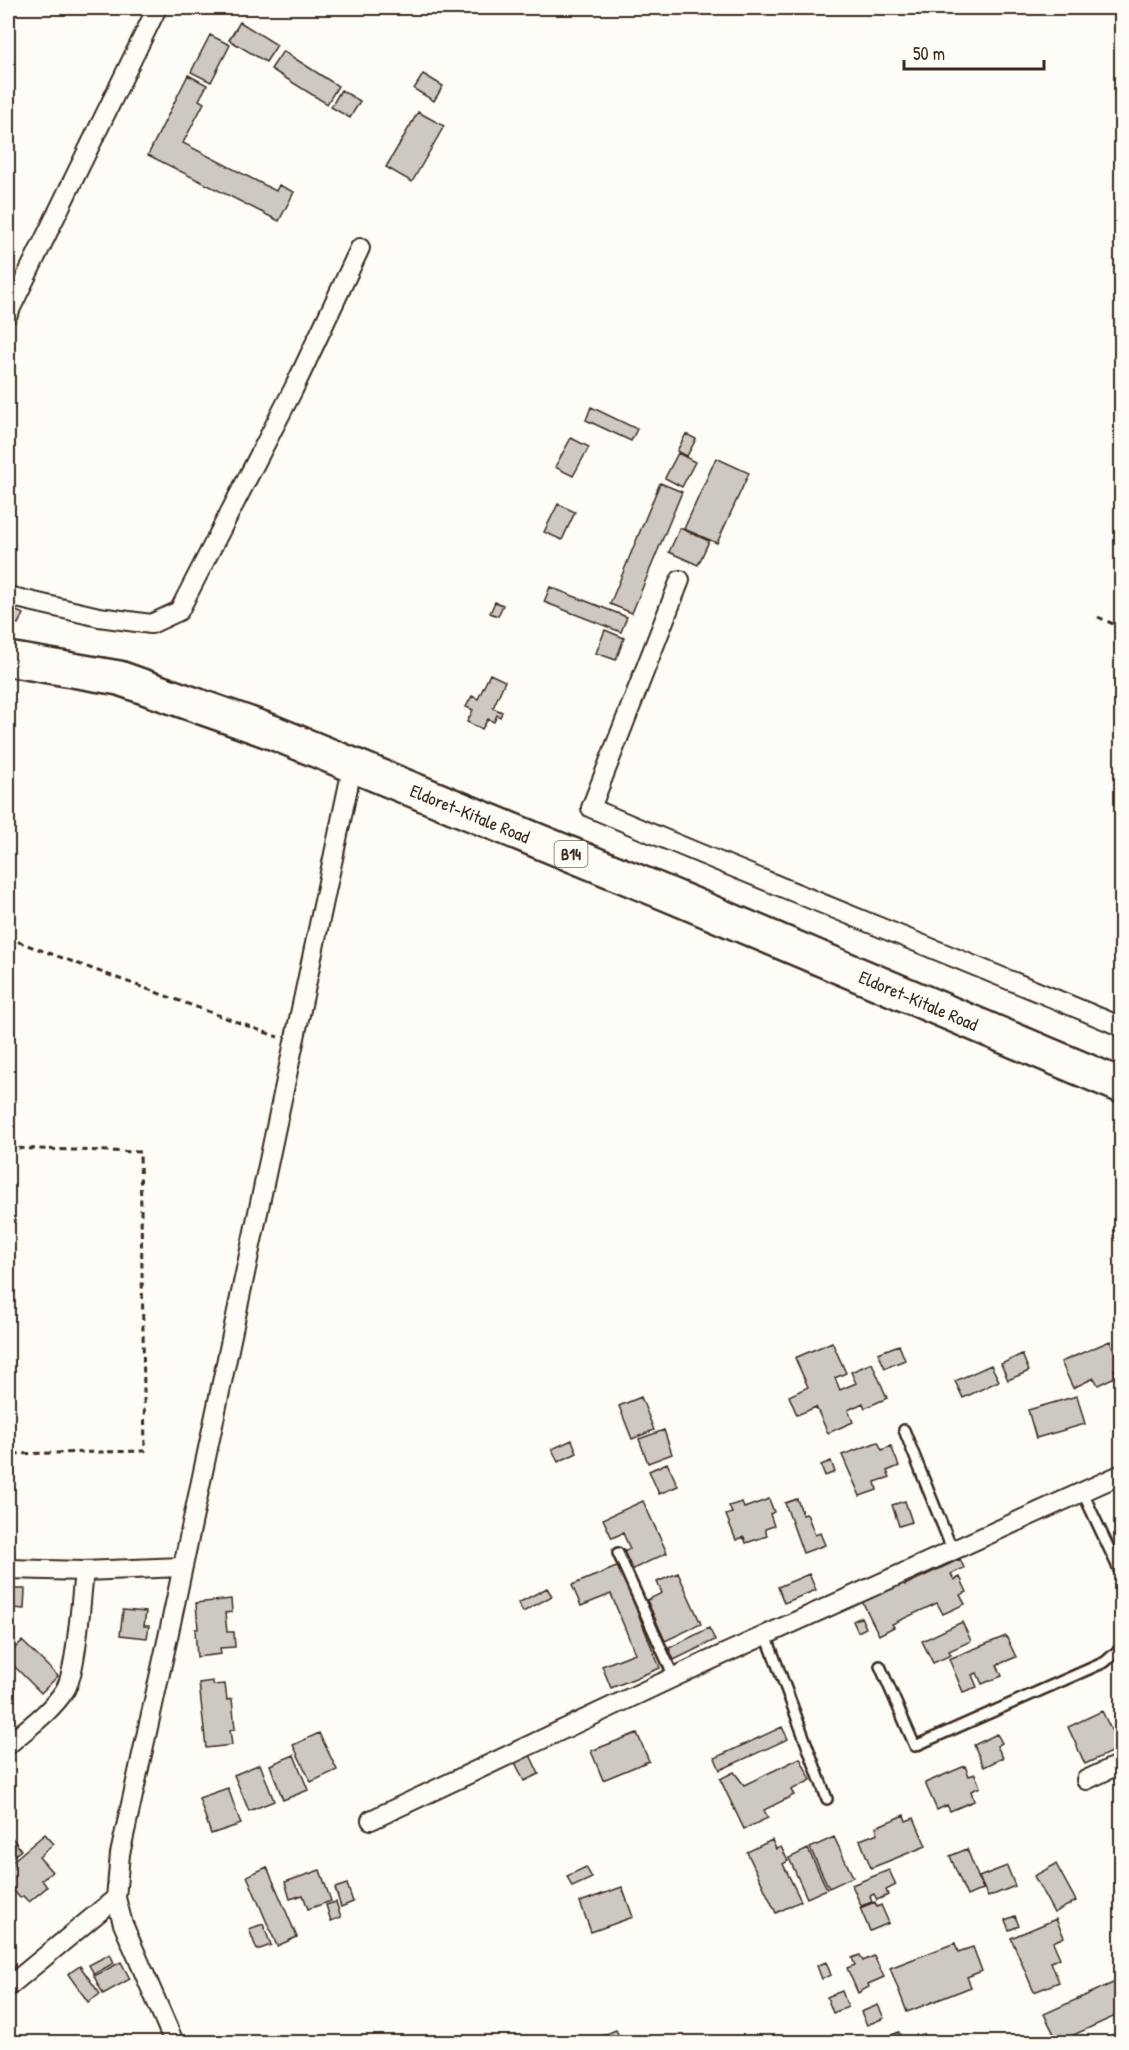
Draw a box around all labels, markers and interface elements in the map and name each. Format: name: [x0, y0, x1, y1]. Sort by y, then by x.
scale bar: [904, 33, 1044, 71]
text: 50 m: [913, 41, 945, 66]
street label: Eldoret-Kitale Road: [407, 778, 534, 849]
road number: B14: [554, 841, 588, 867]
street label: Eldoret-Kitale Road: [855, 964, 982, 1036]

